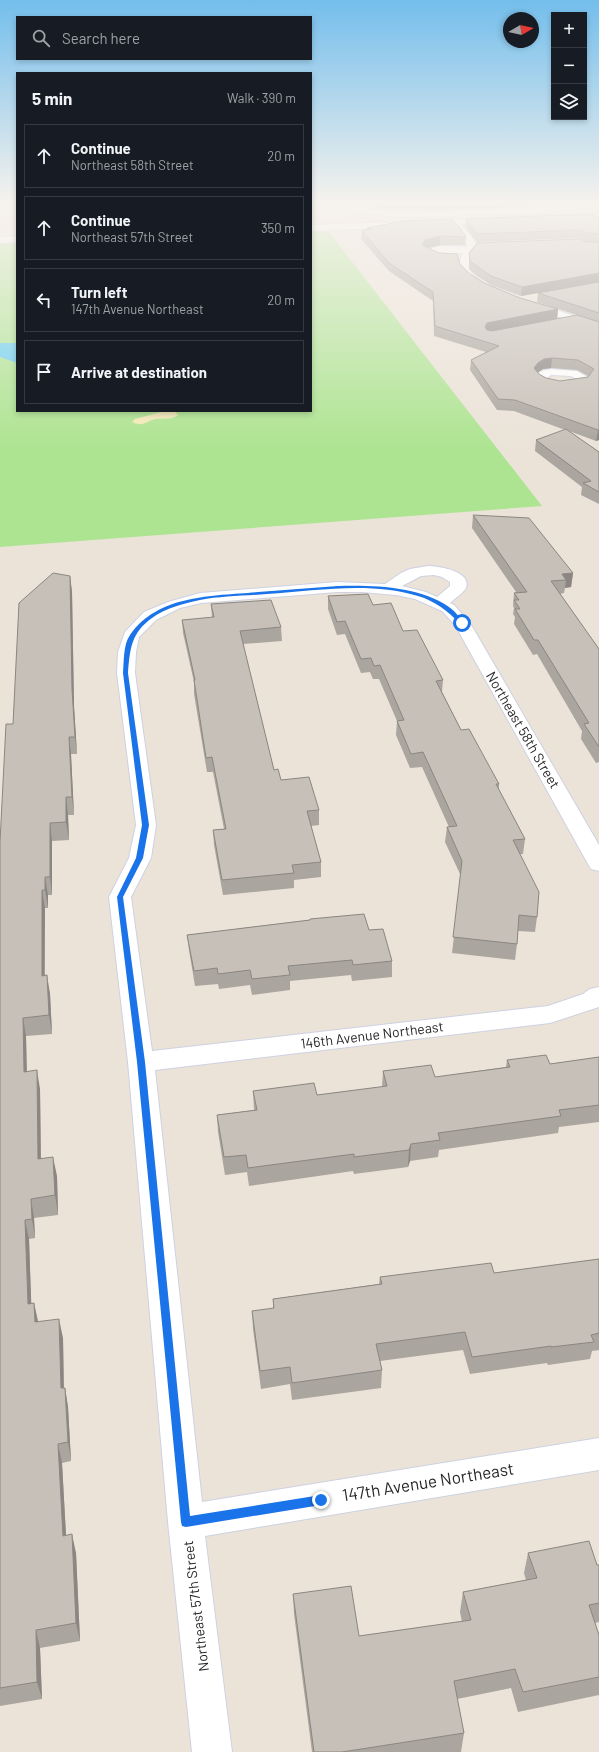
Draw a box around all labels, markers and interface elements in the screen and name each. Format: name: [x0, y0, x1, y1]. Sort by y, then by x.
north arrow: [503, 12, 539, 48]
map controls: [551, 12, 587, 120]
button: +: [551, 12, 587, 48]
search box: [16, 16, 312, 60]
icon: search: [30, 27, 52, 49]
text: Search here: [62, 29, 140, 47]
button: −: [551, 48, 587, 84]
button: layers: [551, 84, 587, 120]
text: 5 min: [32, 88, 72, 108]
text: Walk · 390 m: [227, 90, 296, 106]
text: Continue: [71, 139, 131, 157]
icon: ahead: [33, 145, 55, 167]
text: 20 m: [267, 148, 295, 164]
text: Northeast 58th Street: [71, 157, 194, 173]
text: Continue: [71, 211, 131, 229]
icon: ahead: [33, 217, 55, 239]
text: 350 m: [261, 220, 295, 236]
text: Northeast 57th Street: [71, 229, 193, 245]
text: Turn left: [71, 283, 127, 301]
icon: left: [33, 289, 55, 311]
text: 20 m: [267, 292, 295, 308]
text: 147th Avenue Northeast: [71, 301, 204, 317]
icon: arrive: [33, 361, 55, 383]
text: Arrive at destination: [71, 363, 207, 381]
route start: [453, 614, 471, 632]
street label: Northeast 58th Street: [483, 668, 564, 791]
street label: 146th Avenue Northeast: [300, 1017, 444, 1052]
street label: 147th Avenue Northeast: [341, 1458, 515, 1504]
route end: [312, 1491, 330, 1509]
street label: Northeast 57th Street: [179, 1540, 212, 1672]

